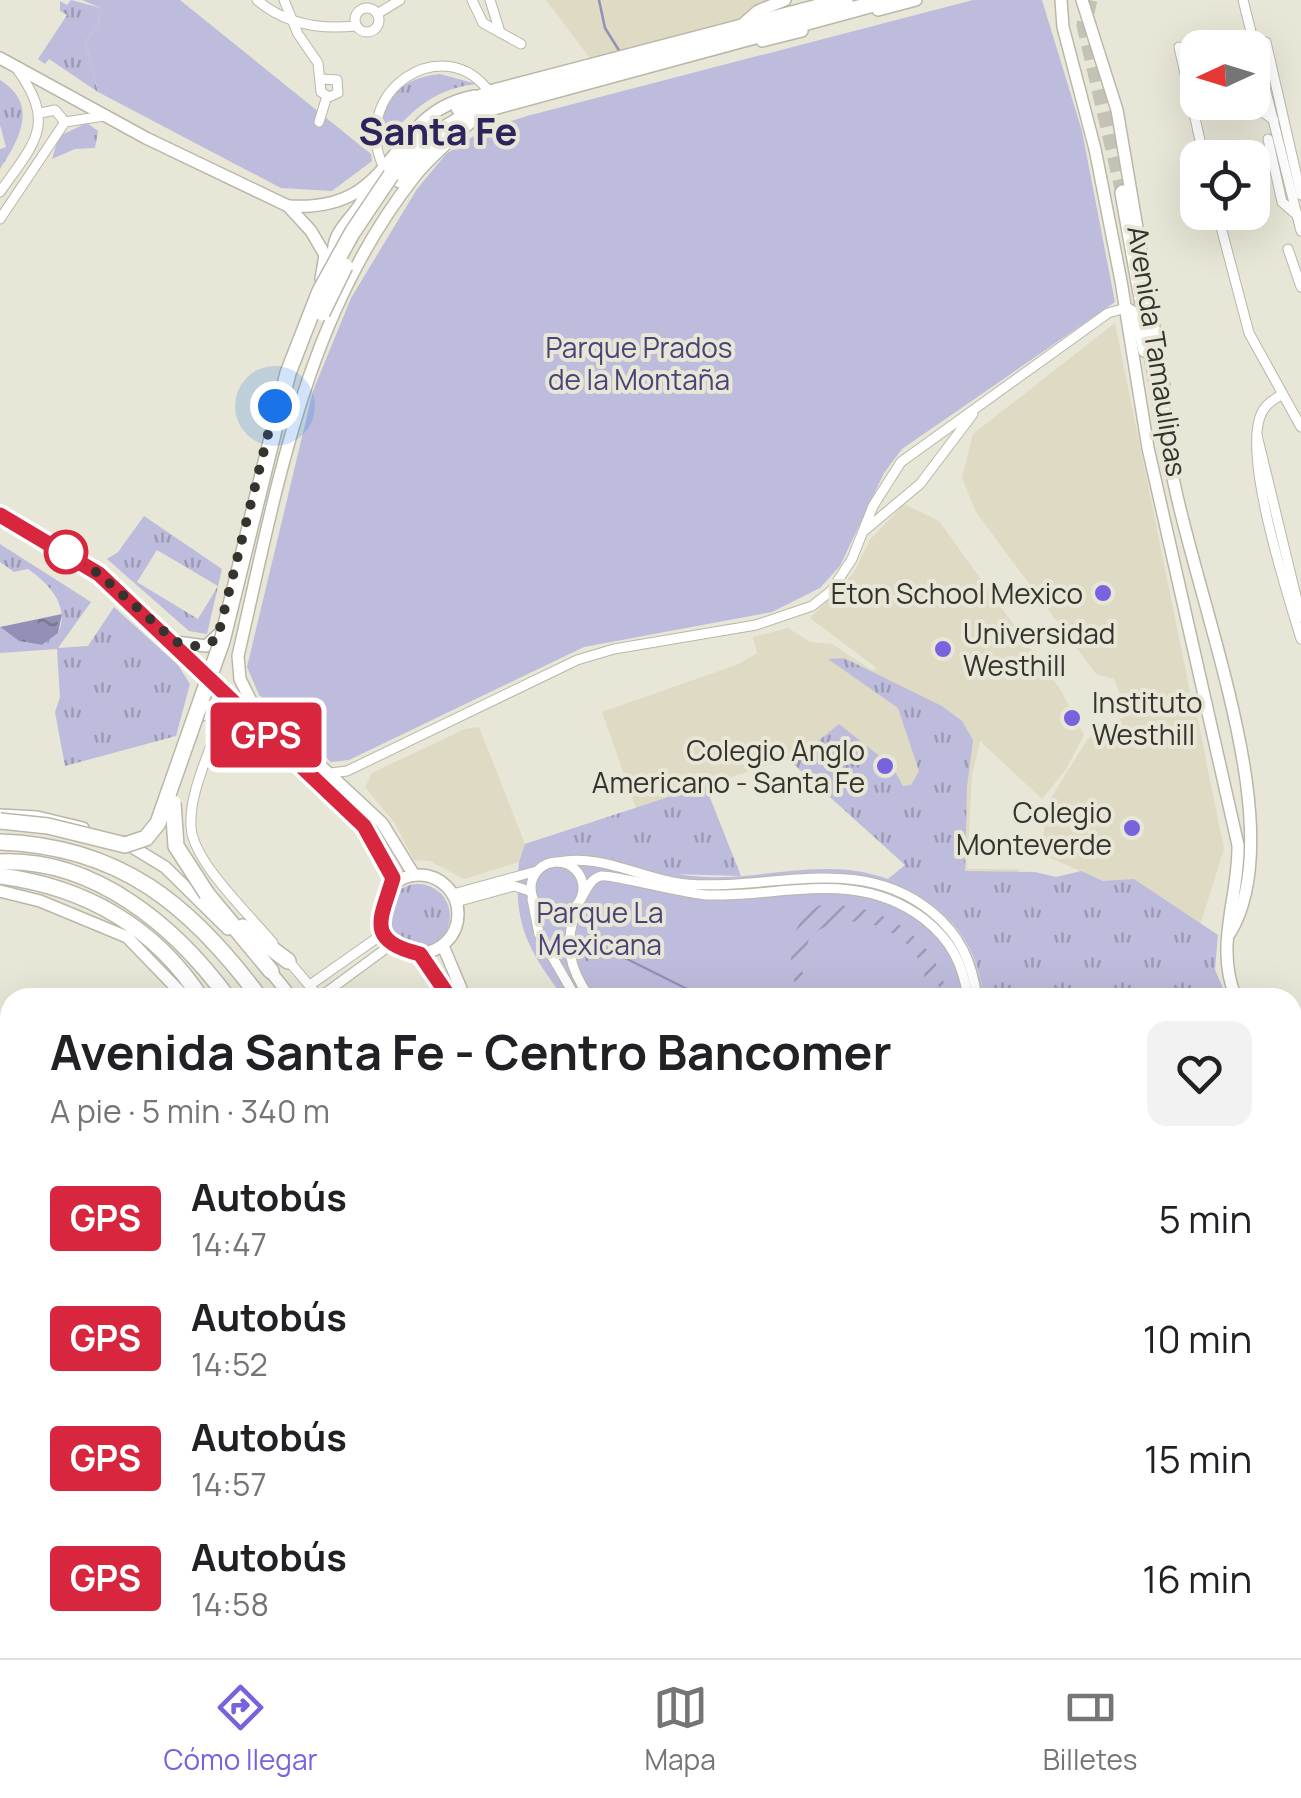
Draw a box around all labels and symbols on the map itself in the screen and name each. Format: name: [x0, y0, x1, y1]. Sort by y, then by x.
north arrow: [1180, 30, 1270, 120]
district label: Santa Fe: [359, 104, 517, 156]
street label: Avenida Tamaulipas: [1119, 223, 1197, 479]
park label: Parque Prados de la Montaña: [546, 328, 732, 398]
your location: [250, 381, 300, 431]
unlabelled marker: [45, 531, 87, 573]
place label: Eton School Mexico: [831, 574, 1083, 612]
marker: Eton School Mexico: [1092, 582, 1114, 604]
place label: Universidad Westhill: [963, 614, 1115, 684]
marker: Universidad Westhill: [932, 638, 954, 660]
place label: Instituto Westhill: [1092, 683, 1203, 753]
line badge: GPS: [208, 702, 324, 768]
marker: Instituto Westhill: [1061, 707, 1083, 729]
place label: Colegio Anglo Americano - Santa Fe: [592, 731, 865, 801]
marker: Colegio Anglo Americano - Santa Fe: [874, 755, 896, 777]
place label: Colegio Monteverde: [956, 793, 1112, 863]
marker: Colegio Monteverde: [1121, 817, 1143, 839]
park label: Parque La Mexicana: [537, 893, 663, 963]

